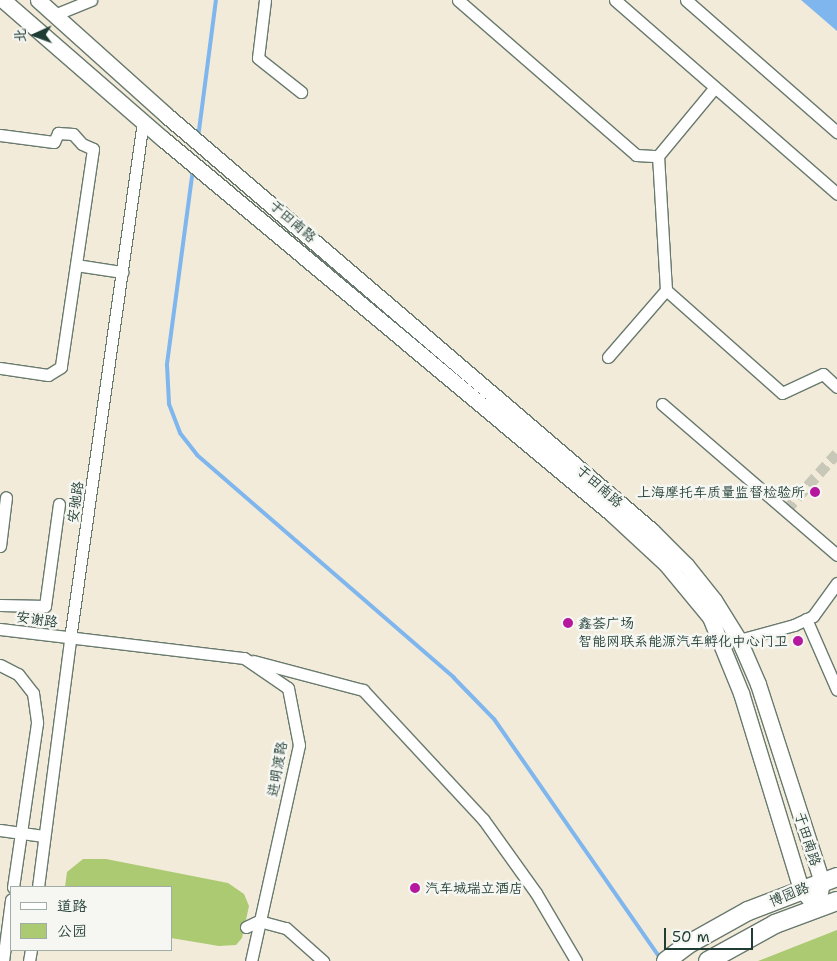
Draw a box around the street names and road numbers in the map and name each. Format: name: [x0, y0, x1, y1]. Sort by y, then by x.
street label: 于田南路: [266, 196, 320, 246]
street label: 于田南路: [573, 461, 627, 511]
street label: 安驰路: [64, 480, 86, 524]
street label: 安谢路: [15, 608, 59, 630]
street label: 进明渡路: [264, 740, 290, 798]
street label: 于田南路: [791, 810, 825, 868]
street label: 博园路: [766, 878, 812, 910]

